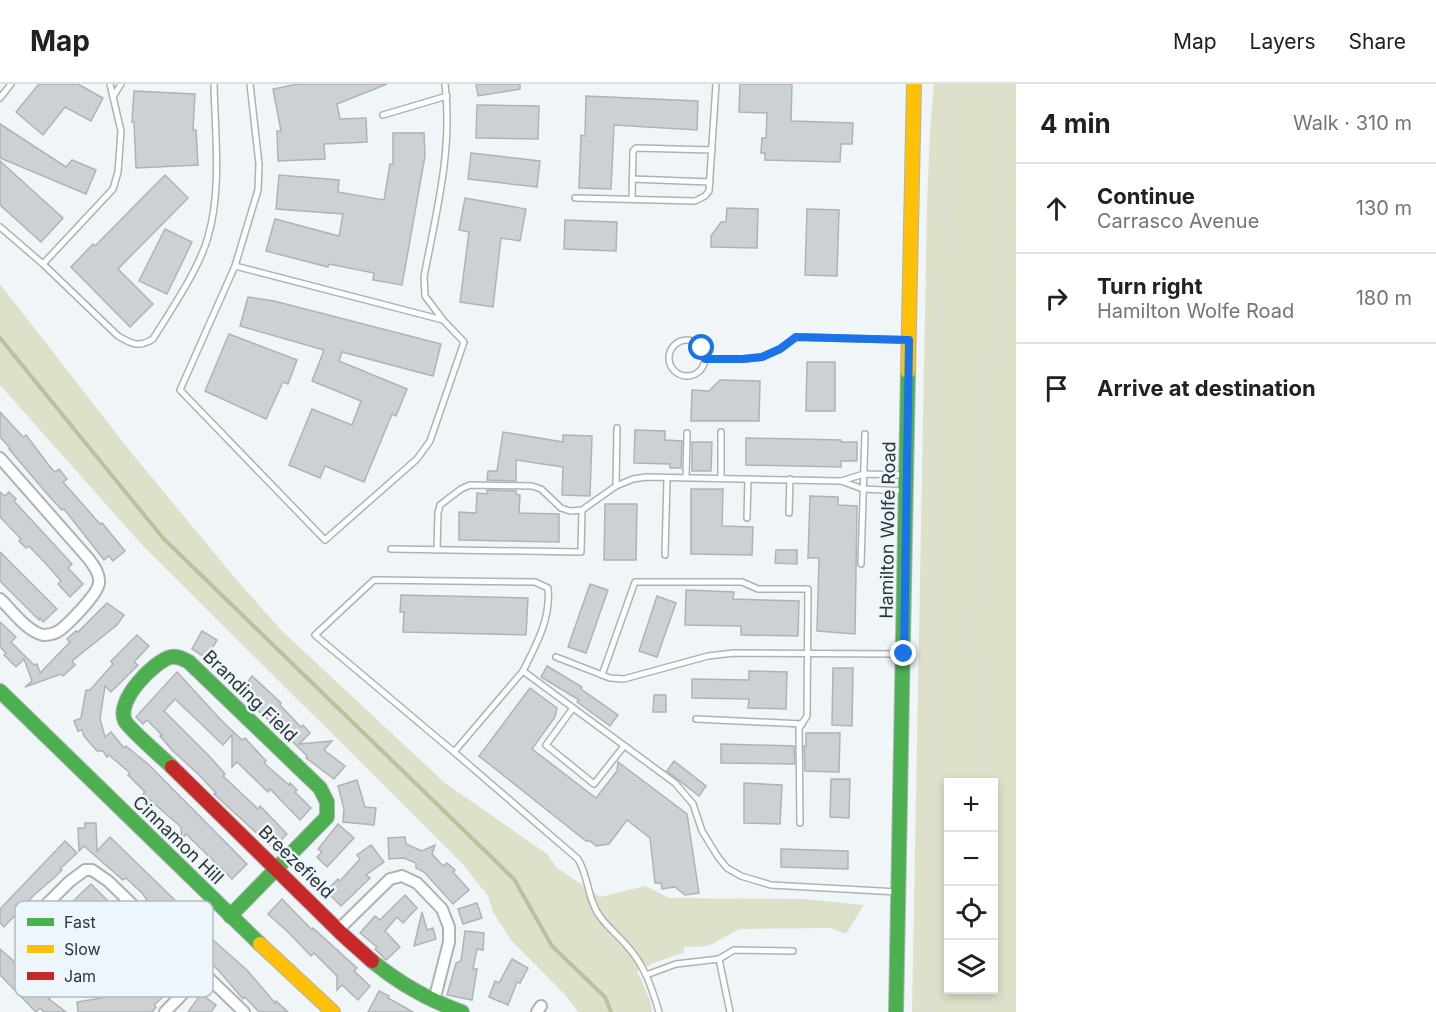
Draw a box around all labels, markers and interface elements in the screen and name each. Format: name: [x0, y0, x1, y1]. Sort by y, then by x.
text: Map: [30, 24, 90, 58]
text: Map: [1173, 29, 1217, 54]
text: Layers: [1250, 29, 1316, 54]
text: Share: [1349, 29, 1406, 54]
text: 4 min: [1040, 108, 1111, 139]
text: Walk · 310 m: [1293, 111, 1412, 135]
text: Continue: [1097, 183, 1195, 209]
icon: ahead: [1040, 192, 1073, 225]
text: 130 m: [1356, 196, 1412, 220]
text: Carrasco Avenue: [1097, 209, 1259, 233]
text: Turn right: [1097, 273, 1203, 299]
icon: right: [1040, 282, 1073, 315]
text: 180 m: [1356, 286, 1412, 310]
text: Hamilton Wolfe Road: [1097, 299, 1294, 323]
route start: [688, 334, 714, 360]
icon: arrive: [1040, 372, 1073, 405]
text: Arrive at destination: [1097, 375, 1316, 401]
street label: Hamilton Wolfe Road: [875, 441, 900, 619]
route end: [890, 640, 916, 666]
street label: Branding Field: [199, 646, 302, 746]
map controls: [944, 778, 998, 994]
button: +: [944, 778, 998, 832]
street label: Cinnamon Hill: [129, 791, 228, 888]
street label: Breezefield: [255, 821, 338, 903]
button: −: [944, 832, 998, 886]
button: locate: [944, 886, 998, 940]
legend: [15, 901, 213, 997]
text: Fast: [64, 912, 96, 932]
text: Slow: [64, 939, 101, 959]
button: layers: [944, 940, 998, 994]
text: Jam: [64, 966, 96, 986]

